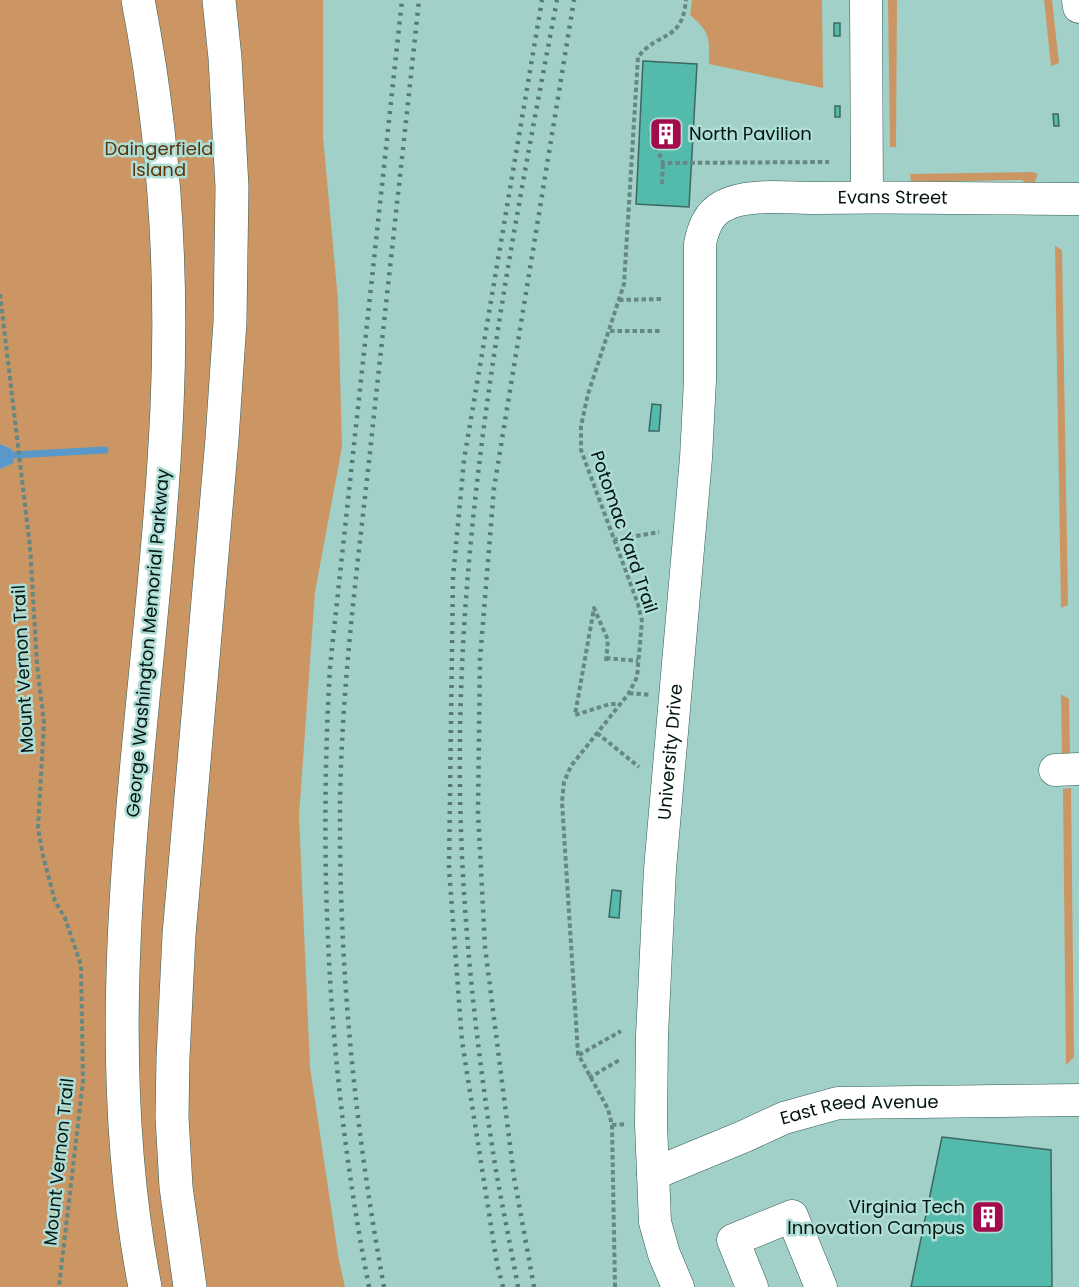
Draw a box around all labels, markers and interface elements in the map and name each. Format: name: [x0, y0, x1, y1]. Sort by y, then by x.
building icon: North Pavilion: [648, 116, 684, 152]
place label: North Pavilion: [689, 121, 812, 146]
park label: Daingerfield Island: [105, 136, 214, 182]
street label: Evans Street: [838, 184, 948, 210]
street label: Potomac Yard Trail: [585, 447, 664, 616]
street label: George Washington Memorial Parkway: [120, 468, 175, 818]
street label: Mount Vernon Trail: [6, 584, 39, 754]
street label: University Drive: [651, 683, 688, 821]
street label: Mount Vernon Trail: [37, 1077, 80, 1247]
street label: East Reed Avenue: [777, 1089, 939, 1131]
place label: Virginia Tech Innovation Campus: [787, 1194, 965, 1240]
building icon: Virginia Tech Innovation Campus: [970, 1199, 1006, 1235]

